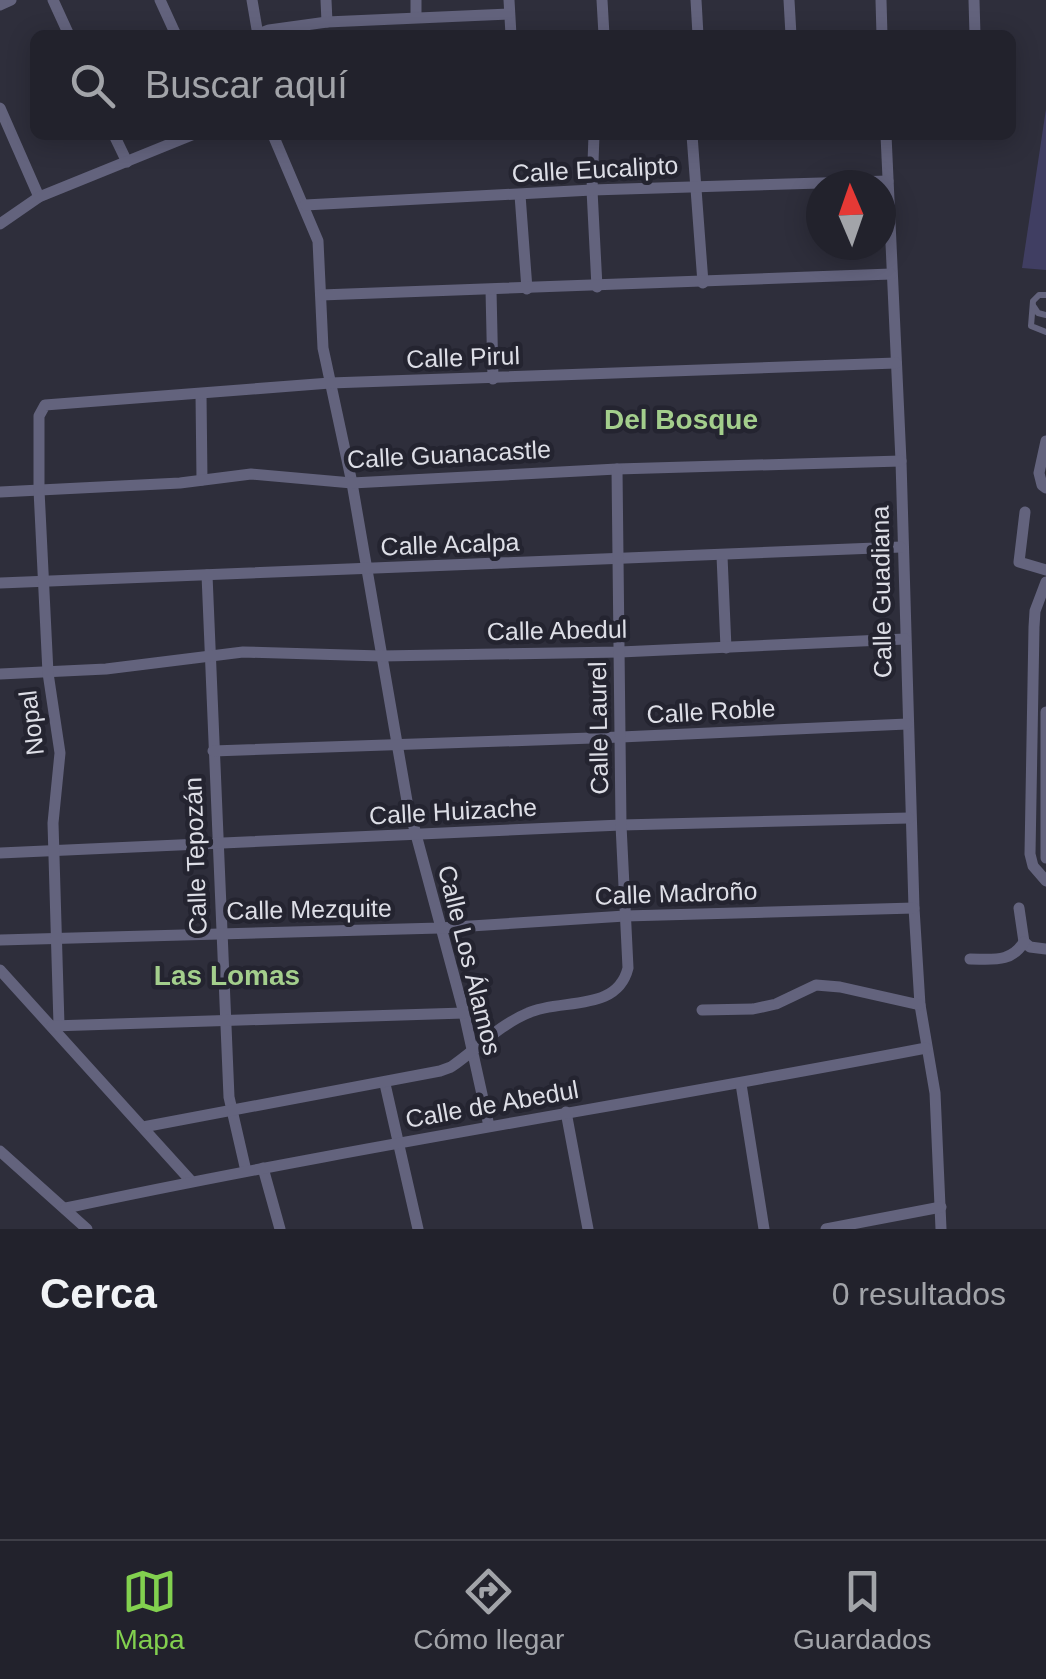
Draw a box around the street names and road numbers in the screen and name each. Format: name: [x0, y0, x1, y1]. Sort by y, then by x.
street label: Calle Eucalipto: [511, 151, 679, 187]
street label: Calle Pirul: [406, 341, 520, 373]
street label: Calle Guanacastle: [346, 435, 552, 473]
street label: Calle Guadiana: [865, 506, 897, 678]
street label: Calle Acalpa: [380, 528, 520, 560]
street label: Calle Abedul: [487, 615, 627, 645]
street label: Calle Laurel: [583, 661, 613, 795]
street label: Nopal: [13, 689, 49, 757]
street label: Calle Roble: [646, 694, 776, 728]
street label: Calle Tepozán: [178, 777, 212, 935]
street label: Calle Huizache: [368, 793, 538, 829]
street label: Calle Los Álamos: [433, 862, 507, 1058]
street label: Calle Madroño: [594, 876, 758, 910]
street label: Calle Mezquite: [226, 894, 392, 924]
street label: Calle de Abedul: [403, 1075, 581, 1133]

